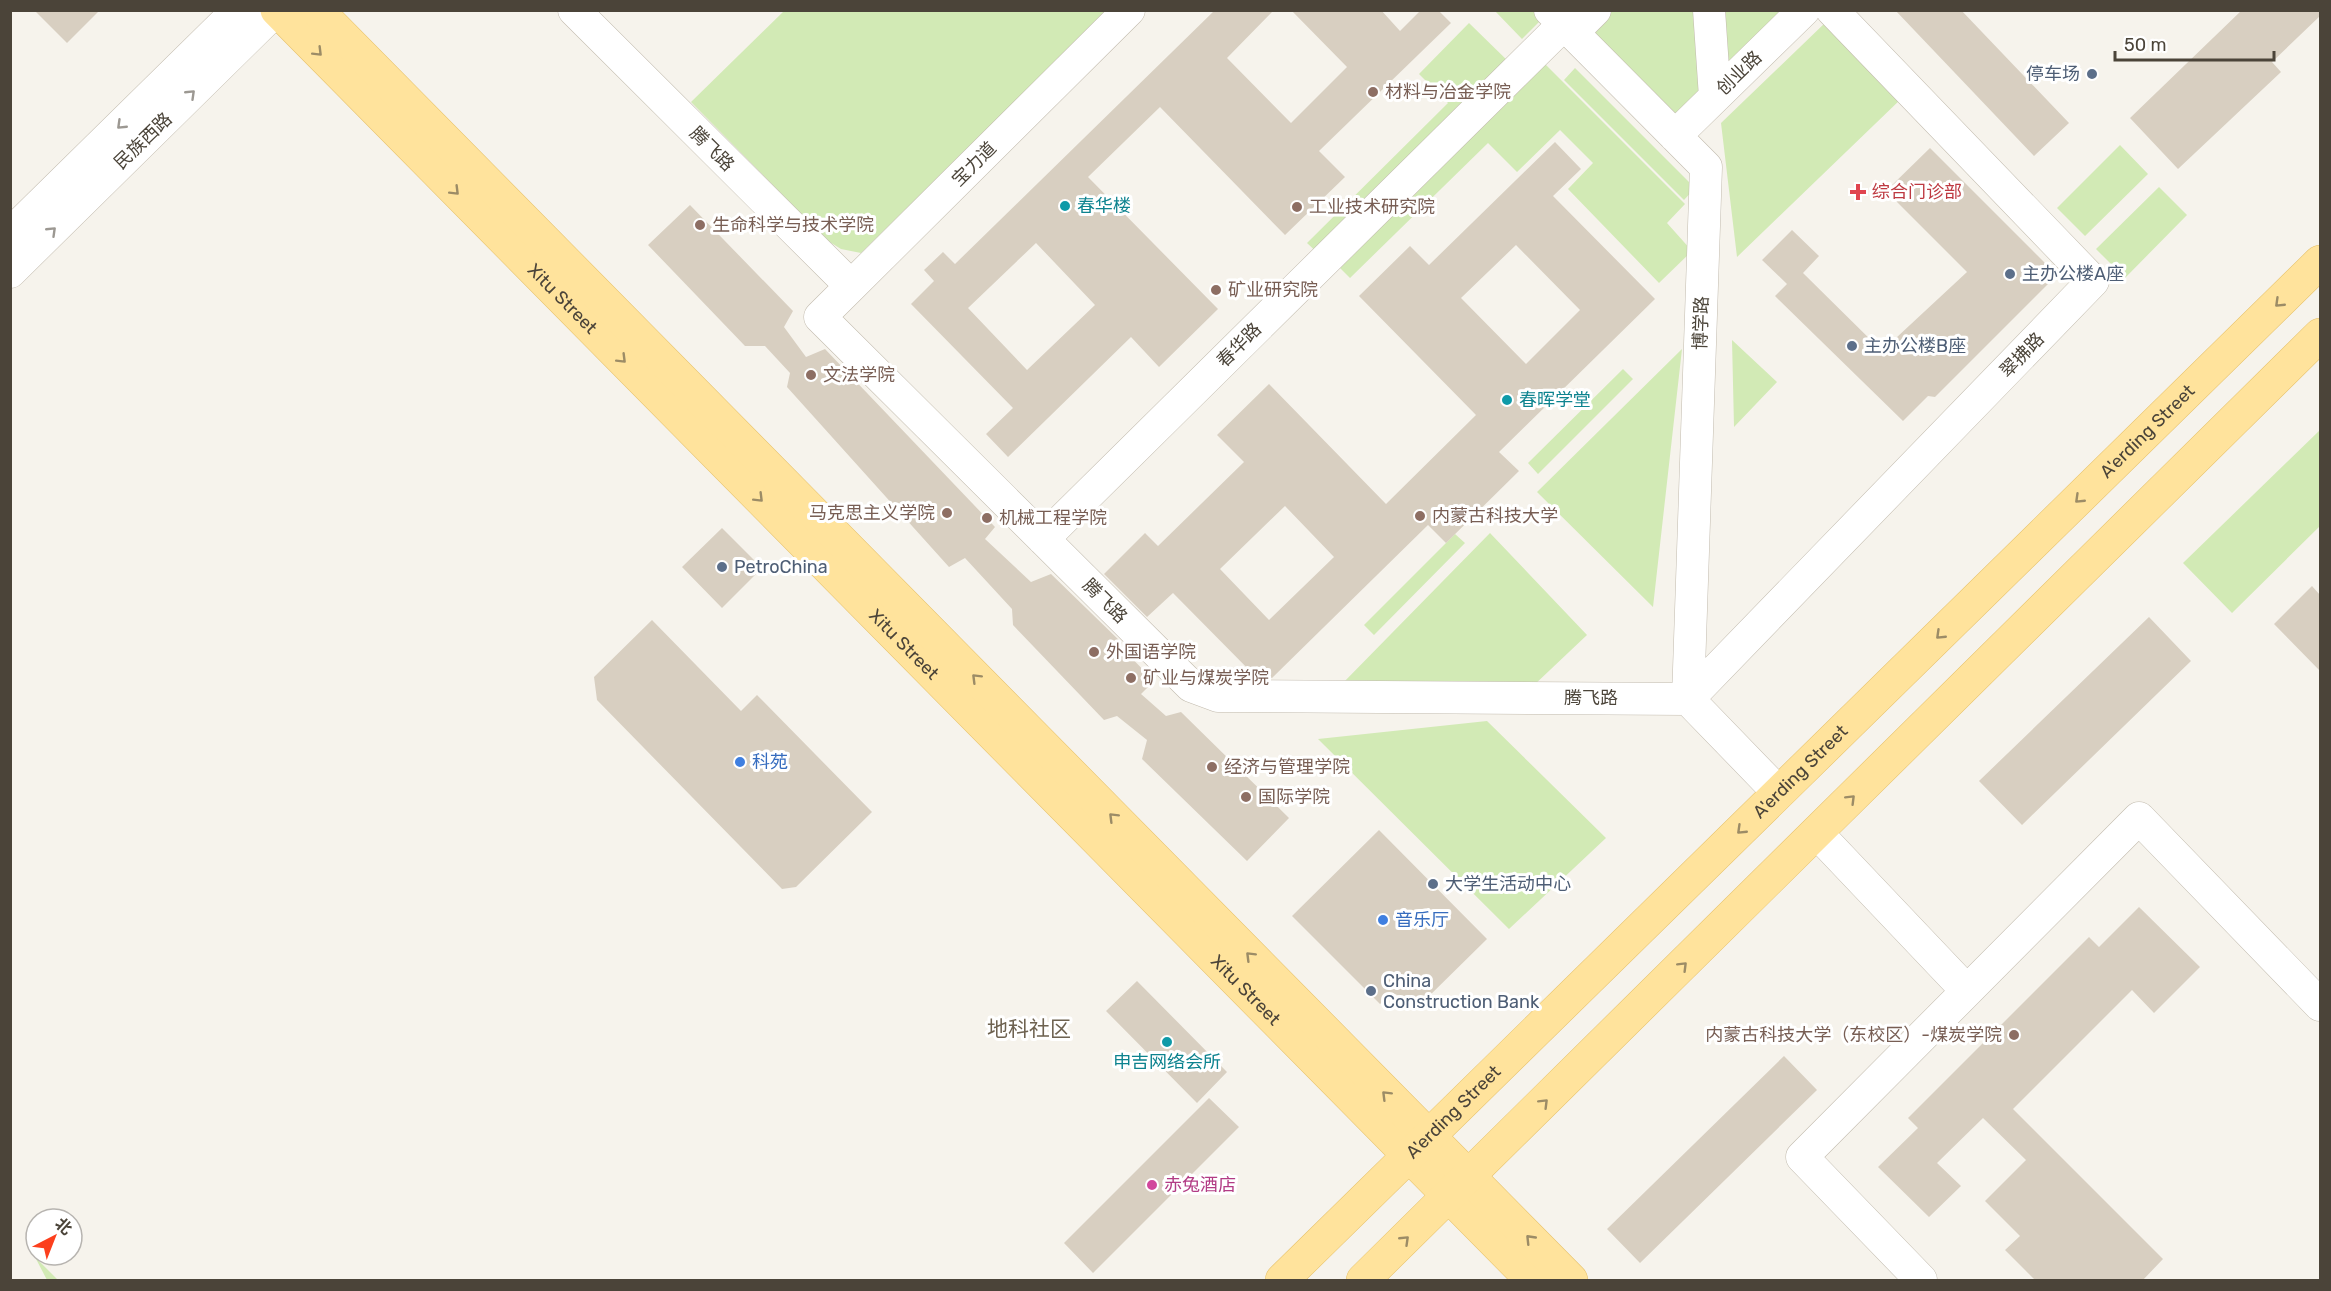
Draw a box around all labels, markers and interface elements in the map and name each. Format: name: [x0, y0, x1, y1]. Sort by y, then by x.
scale bar: [2115, 24, 2274, 62]
text: 50 m: [2124, 34, 2167, 56]
one-way arrow: [310, 45, 321, 56]
street label: 创业路: [1712, 46, 1766, 100]
place label: 停车场: [2026, 63, 2080, 85]
marker: 停车场: [2085, 67, 2099, 81]
place label: 材料与冶金学院: [1385, 81, 1511, 103]
marker: 材料与冶金学院: [1366, 85, 1380, 99]
one-way arrow: [185, 90, 195, 101]
street label: 民族西路: [109, 108, 177, 174]
one-way arrow: [118, 118, 128, 129]
street label: 腾飞路: [685, 122, 739, 176]
street label: 宝力道: [947, 137, 1001, 191]
place label: 综合门诊部: [1872, 181, 1962, 203]
marker: 综合门诊部: [1849, 183, 1867, 201]
one-way arrow: [448, 184, 459, 194]
place label: 春华楼: [1077, 195, 1131, 217]
place label: 工业技术研究院: [1309, 196, 1435, 218]
marker: 春华楼: [1058, 199, 1072, 213]
marker: 工业技术研究院: [1290, 200, 1304, 214]
place label: 生命科学与技术学院: [712, 214, 874, 236]
marker: 生命科学与技术学院: [693, 218, 707, 232]
one-way arrow: [45, 227, 56, 238]
street label: Xitu Street: [523, 259, 602, 339]
place label: 主办公楼A座: [2022, 263, 2124, 285]
marker: 主办公楼A座: [2003, 267, 2017, 281]
place label: 矿业研究院: [1228, 279, 1318, 301]
marker: 矿业研究院: [1209, 283, 1223, 297]
street label: 博学路: [1689, 296, 1713, 350]
one-way arrow: [2275, 296, 2286, 307]
street label: 春华路: [1212, 318, 1266, 372]
street label: 翠拂路: [1995, 328, 2049, 382]
place label: 主办公楼B座: [1864, 335, 1966, 357]
marker: 主办公楼B座: [1845, 339, 1859, 353]
one-way arrow: [614, 352, 625, 363]
place label: 文法学院: [823, 364, 895, 386]
marker: 文法学院: [804, 368, 818, 382]
street label: A'erding Street: [2095, 380, 2199, 483]
place label: 春晖学堂: [1519, 389, 1591, 411]
marker: 春晖学堂: [1500, 393, 1514, 407]
one-way arrow: [752, 491, 763, 501]
one-way arrow: [2076, 491, 2087, 502]
place label: 马克思主义学院: [809, 502, 935, 524]
place label: 内蒙古科技大学: [1432, 505, 1558, 527]
marker: 马克思主义学院: [940, 506, 954, 520]
place label: 机械工程学院: [999, 507, 1107, 529]
marker: 内蒙古科技大学: [1413, 509, 1427, 523]
marker: 机械工程学院: [980, 511, 994, 525]
place label: PetroChina: [734, 556, 828, 578]
marker: PetroChina: [715, 560, 729, 574]
street label: 腾飞路: [1078, 574, 1132, 628]
street label: Xitu Street: [864, 605, 943, 684]
one-way arrow: [1937, 628, 1947, 639]
place label: 外国语学院: [1106, 641, 1196, 663]
marker: 外国语学院: [1087, 645, 1101, 659]
place label: 矿业与煤炭学院: [1143, 667, 1269, 689]
marker: 矿业与煤炭学院: [1124, 671, 1138, 685]
one-way arrow: [972, 675, 983, 686]
street label: 腾飞路: [1564, 687, 1618, 709]
street label: A'erding Street: [1748, 720, 1852, 823]
place label: 科苑: [752, 751, 788, 773]
marker: 科苑: [733, 755, 747, 769]
place label: 经济与管理学院: [1224, 756, 1350, 778]
marker: 经济与管理学院: [1205, 760, 1219, 774]
place label: 国际学院: [1258, 786, 1330, 808]
marker: 国际学院: [1239, 790, 1253, 804]
one-way arrow: [1844, 796, 1855, 807]
one-way arrow: [1109, 814, 1120, 825]
one-way arrow: [1737, 823, 1748, 834]
place label: 大学生活动中心: [1445, 873, 1571, 895]
marker: 大学生活动中心: [1426, 877, 1440, 891]
place label: 音乐厅: [1395, 909, 1449, 931]
marker: 音乐厅: [1376, 913, 1390, 927]
street label: Xitu Street: [1206, 950, 1285, 1030]
one-way arrow: [1246, 953, 1257, 964]
one-way arrow: [1676, 962, 1686, 973]
place label: China Construction Bank: [1383, 970, 1540, 1013]
marker: China Construction Bank: [1364, 984, 1378, 998]
district label: 地科社区: [987, 1016, 1071, 1041]
place label: 内蒙古科技大学（东校区）-煤炭学院: [1705, 1024, 2002, 1046]
marker: 内蒙古科技大学（东校区）-煤炭学院: [2007, 1028, 2021, 1042]
marker: 申吉网络会所: [1160, 1035, 1174, 1049]
place label: 申吉网络会所: [1113, 1051, 1221, 1073]
street label: A'erding Street: [1401, 1061, 1505, 1163]
one-way arrow: [1383, 1092, 1394, 1103]
one-way arrow: [1537, 1100, 1548, 1111]
place label: 赤兔酒店: [1164, 1174, 1236, 1196]
marker: 赤兔酒店: [1145, 1178, 1159, 1192]
north arrow: [24, 1207, 84, 1267]
text: 北: [51, 1214, 76, 1239]
one-way arrow: [1526, 1235, 1537, 1245]
one-way arrow: [1398, 1236, 1409, 1247]

